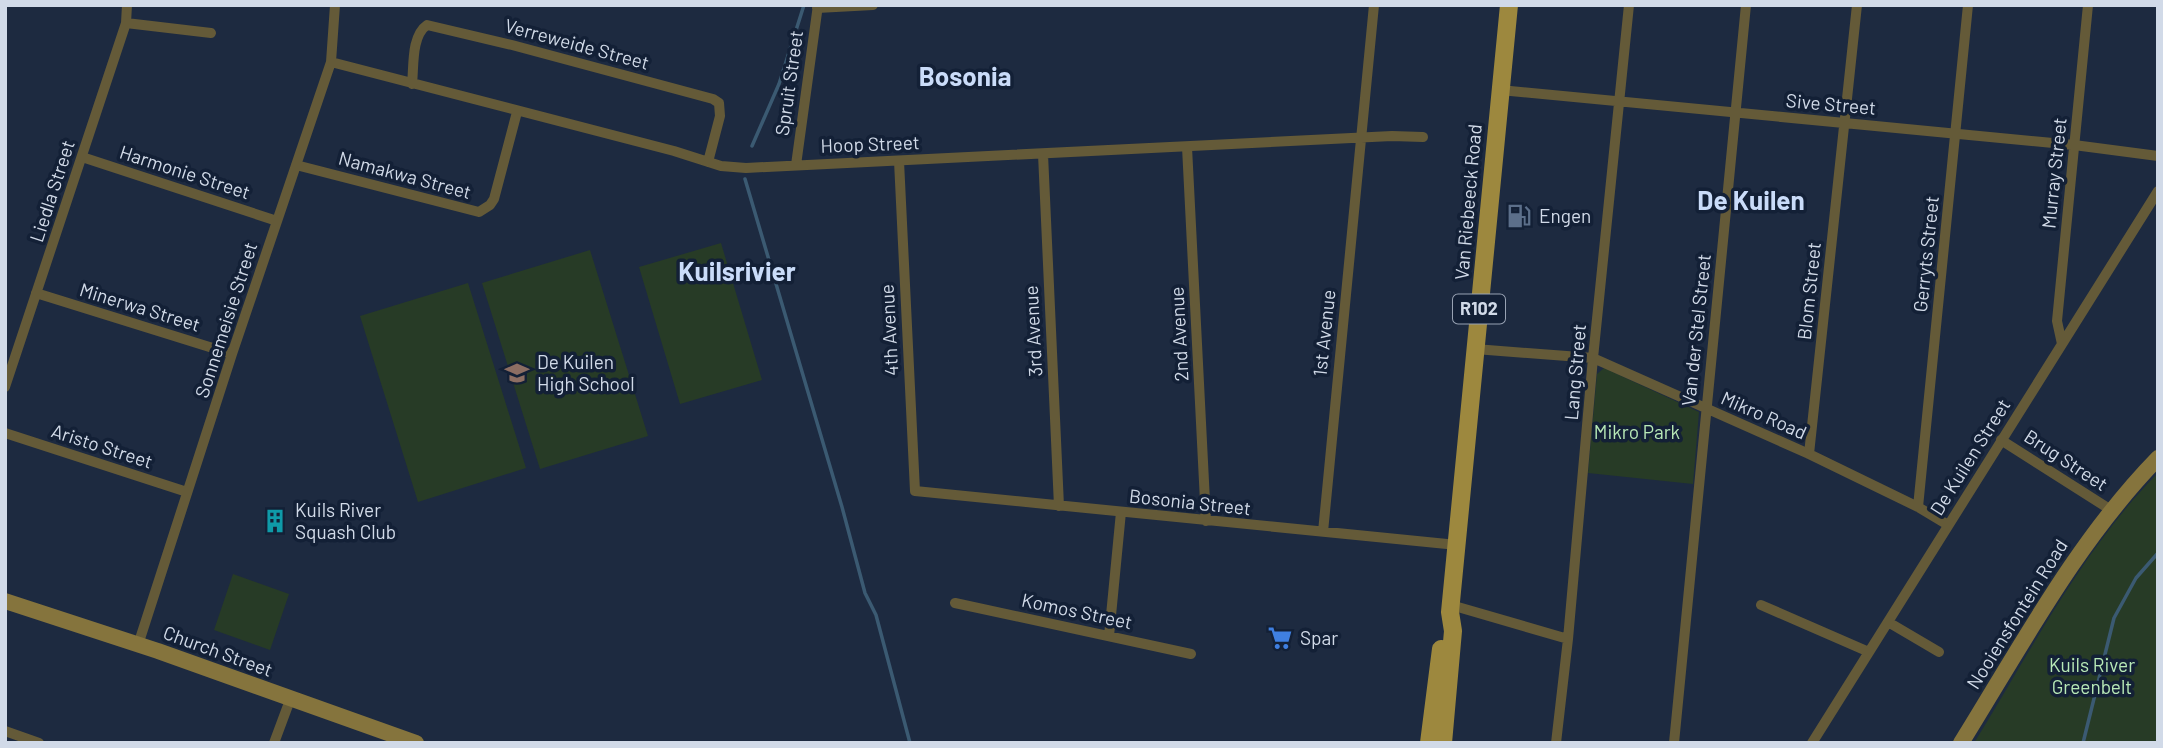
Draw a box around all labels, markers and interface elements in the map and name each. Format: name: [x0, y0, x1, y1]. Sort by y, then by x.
street label: Verreweide Street: [502, 13, 652, 74]
street label: Spruit Street: [770, 29, 807, 137]
district label: Bosonia: [919, 60, 1011, 91]
street label: Sive Street: [1785, 88, 1877, 119]
street label: Murray Street: [2036, 116, 2071, 230]
street label: Van Riebeeck Road: [1449, 123, 1486, 281]
street label: Hoop Street: [820, 130, 920, 157]
street label: Liedla Street: [24, 137, 79, 245]
street label: Harmonie Street: [117, 140, 253, 203]
street label: Namakwa Street: [336, 146, 474, 203]
district label: De Kuilen: [1697, 184, 1805, 215]
street label: Gerryts Street: [1908, 195, 1943, 313]
fuel station icon: Engen: [1505, 202, 1533, 230]
place label: Engen: [1539, 204, 1591, 227]
street label: Sonnemeisie Street: [190, 239, 262, 401]
street label: Blom Street: [1792, 241, 1825, 341]
street label: Van der Stel Street: [1676, 253, 1715, 407]
district label: Kuilsrivier: [678, 255, 796, 286]
street label: Minerwa Street: [77, 277, 203, 336]
street label: 4th Avenue: [875, 284, 902, 376]
street label: 3rd Avenue: [1019, 285, 1046, 377]
street label: 2nd Avenue: [1165, 286, 1192, 382]
street label: 1st Avenue: [1308, 289, 1339, 377]
road number: R102: [1453, 295, 1505, 324]
street label: Lang Street: [1559, 323, 1590, 421]
place label: De Kuilen High School: [537, 350, 635, 395]
school or university icon: De Kuilen High School: [503, 359, 531, 387]
street label: Mikro Road: [1718, 386, 1810, 444]
street label: De Kuilen Street: [1925, 394, 2014, 519]
street label: Aristo Street: [49, 418, 156, 473]
park label: Mikro Park: [1594, 420, 1680, 443]
street label: Brug Street: [2020, 424, 2112, 495]
street label: Bosonia Street: [1128, 484, 1252, 519]
place label: Kuils River Squash Club: [295, 498, 396, 543]
building icon: Kuils River Squash Club: [261, 507, 289, 535]
street label: Nooiensfontein Road: [1961, 535, 2072, 693]
street label: Komos Street: [1020, 588, 1134, 633]
street label: Church Street: [160, 620, 276, 681]
supermarket icon: Spar: [1266, 624, 1294, 652]
place label: Spar: [1300, 626, 1338, 649]
park label: Kuils River Greenbelt: [2049, 653, 2135, 698]

